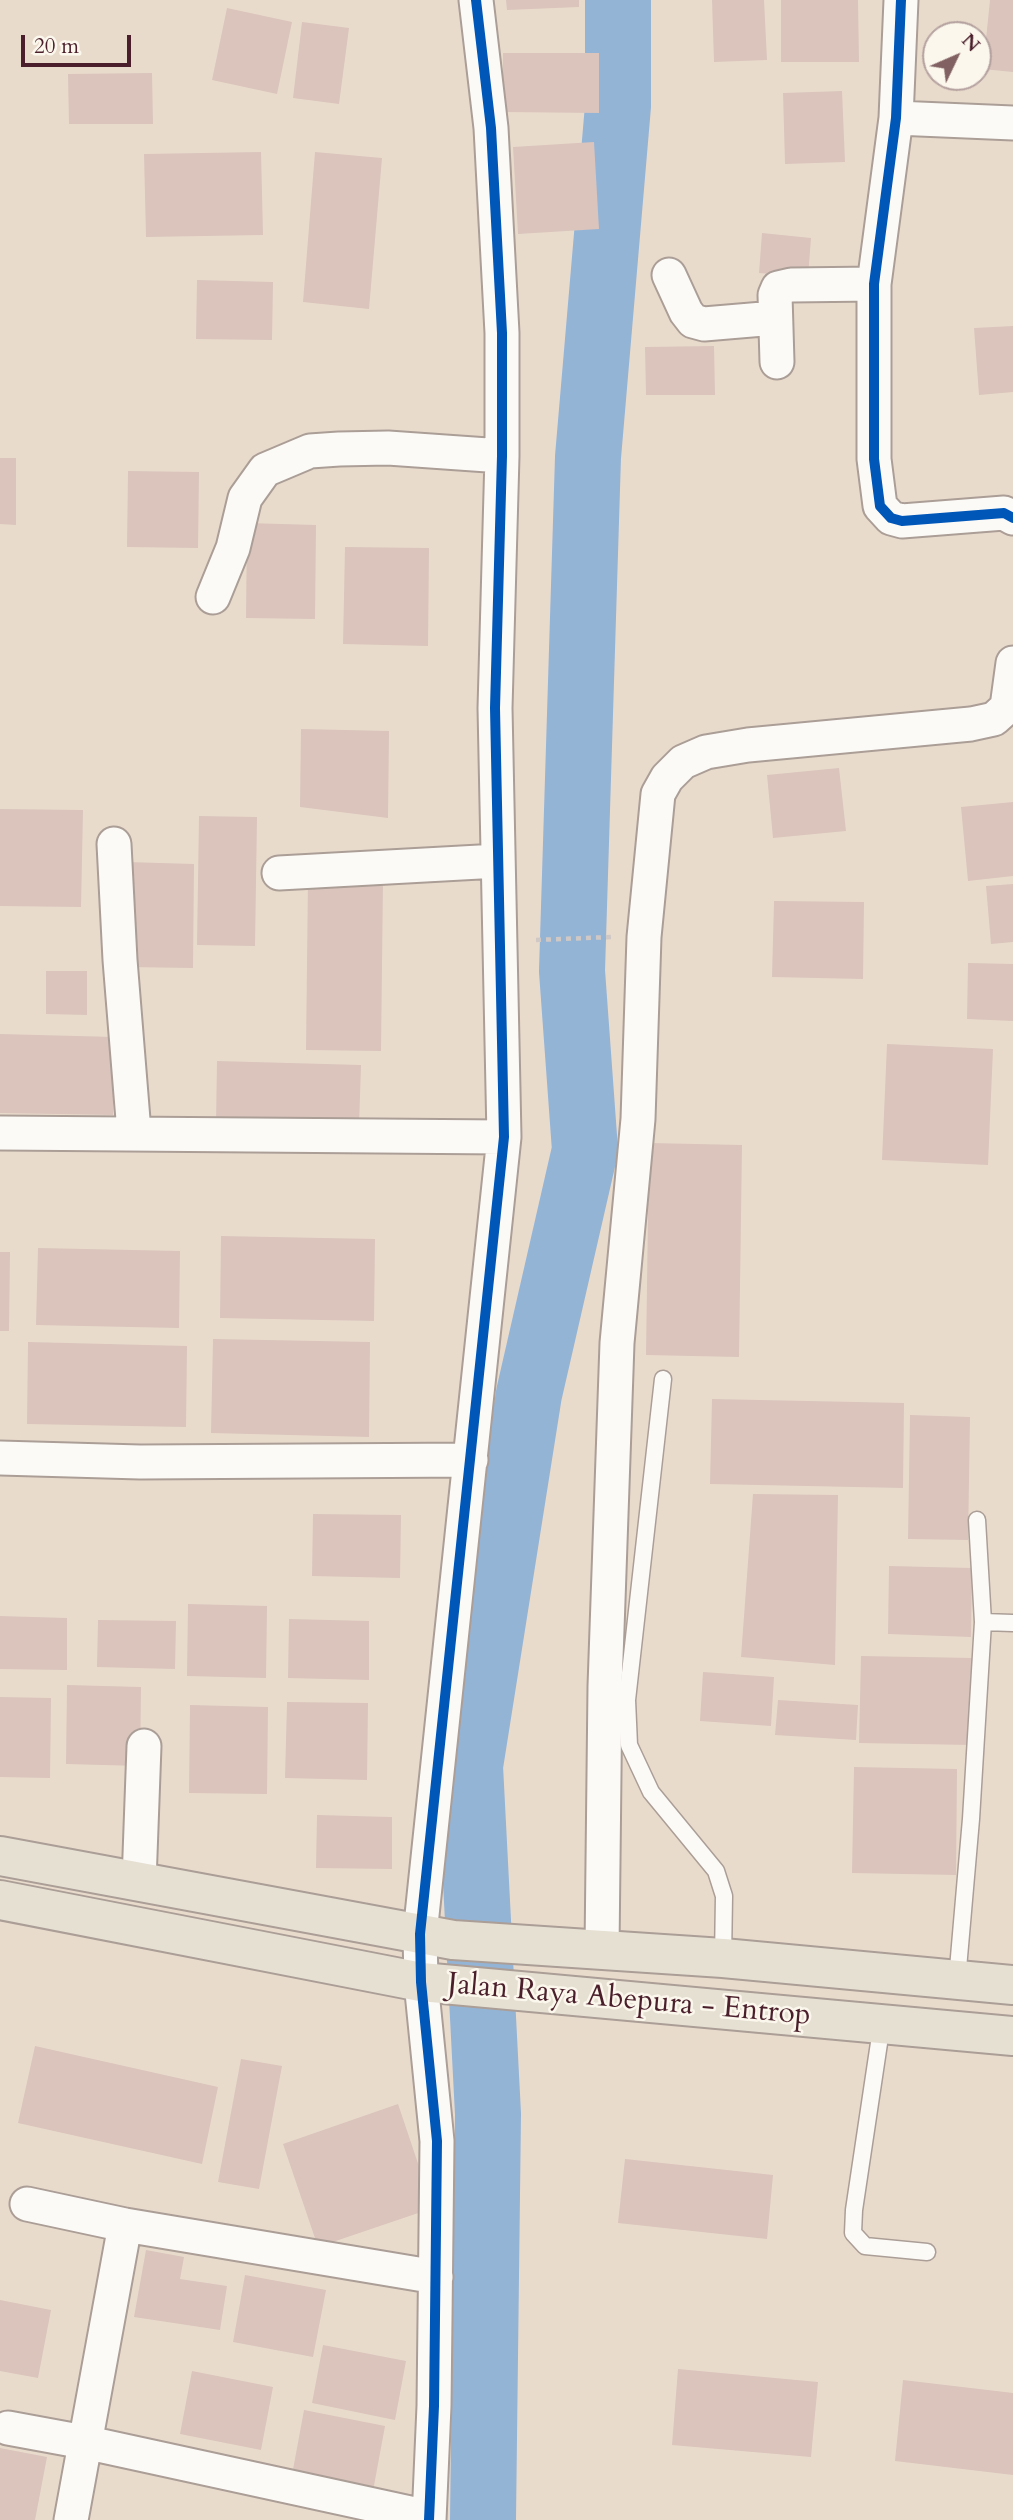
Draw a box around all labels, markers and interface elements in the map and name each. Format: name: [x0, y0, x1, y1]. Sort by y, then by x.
scale bar: [24, 21, 135, 65]
north arrow: [922, 21, 992, 91]
text: N: [956, 28, 986, 58]
text: 20 m: [34, 32, 79, 61]
street label: Jalan Raya Abepura - Entrop: [446, 1967, 812, 2035]

